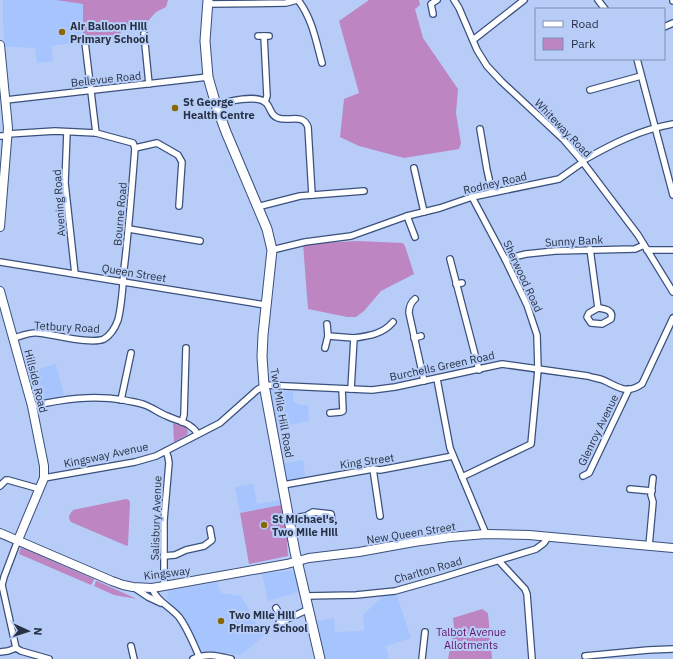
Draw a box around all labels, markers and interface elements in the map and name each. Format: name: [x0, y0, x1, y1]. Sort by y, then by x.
legend: [535, 8, 665, 60]
text: Road: [571, 16, 599, 31]
place label: Air Balloon Hill Primary School: [70, 19, 149, 46]
marker: Air Balloon Hill Primary School: [57, 27, 67, 37]
text: Park: [571, 36, 596, 51]
street label: Bellevue Road: [70, 68, 142, 90]
place label: St George Health Centre: [183, 95, 255, 122]
street label: Whiteway Road: [532, 96, 594, 160]
marker: St George Health Centre: [170, 103, 180, 113]
street label: Avening Road: [50, 169, 68, 237]
street label: Rodney Road: [462, 169, 528, 197]
street label: Bourne Road: [110, 182, 130, 246]
street label: Sunny Bank: [545, 232, 604, 250]
street label: Sherwood Road: [500, 238, 546, 314]
street label: Queen Street: [101, 261, 167, 285]
street label: Tetbury Road: [34, 318, 100, 336]
street label: Hillside Road: [21, 348, 51, 414]
street label: Burchells Green Road: [388, 348, 496, 384]
street label: Two Mile Hill Road: [267, 367, 297, 459]
street label: Glenroy Avenue: [575, 392, 621, 468]
street label: Kingsway Avenue: [62, 439, 150, 471]
street label: King Street: [339, 450, 395, 472]
street label: Salisbury Avenue: [148, 475, 164, 561]
place label: St Michael's, Two Mile Hill: [272, 512, 339, 539]
street label: New Queen Street: [365, 519, 457, 547]
marker: St Michael's, Two Mile Hill: [259, 520, 269, 530]
street label: Charlton Road: [392, 554, 464, 586]
street label: Kingsway: [143, 563, 192, 583]
place label: Two Mile Hill Primary School: [229, 608, 308, 635]
north arrow: [8, 611, 48, 651]
marker: Two Mile Hill Primary School: [216, 616, 226, 626]
park label: Talbot Avenue Allotments: [436, 625, 506, 652]
text: N: [31, 627, 45, 636]

